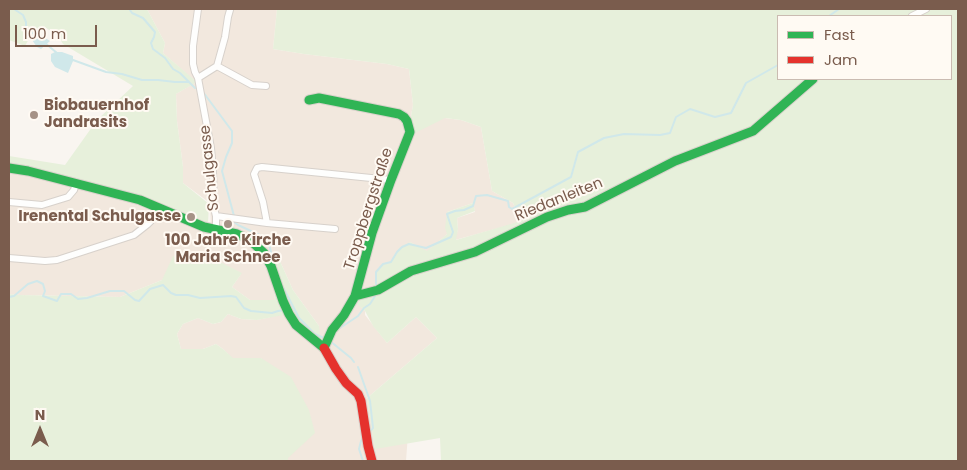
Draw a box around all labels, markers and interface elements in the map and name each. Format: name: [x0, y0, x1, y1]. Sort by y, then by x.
scale bar: [18, 15, 100, 47]
legend: [777, 15, 952, 80]
text: 100 m: [23, 23, 66, 44]
text: Fast: [824, 24, 855, 45]
text: Jam: [824, 49, 858, 70]
place label: Biobauernhof Jandrasits: [44, 97, 149, 132]
marker: Biobauernhof Jandrasits: [28, 109, 40, 121]
street label: Schulgasse: [197, 124, 223, 212]
street label: Troppbergstraße: [341, 146, 397, 272]
street label: Riedanleiten: [513, 174, 605, 226]
place label: Irenental Schulgasse: [18, 208, 181, 226]
marker: Irenental Schulgasse: [185, 211, 197, 223]
marker: 100 Jahre Kirche Maria Schnee: [222, 218, 234, 230]
place label: 100 Jahre Kirche Maria Schnee: [165, 232, 291, 267]
north arrow: [15, 405, 65, 455]
text: N: [35, 405, 45, 425]

